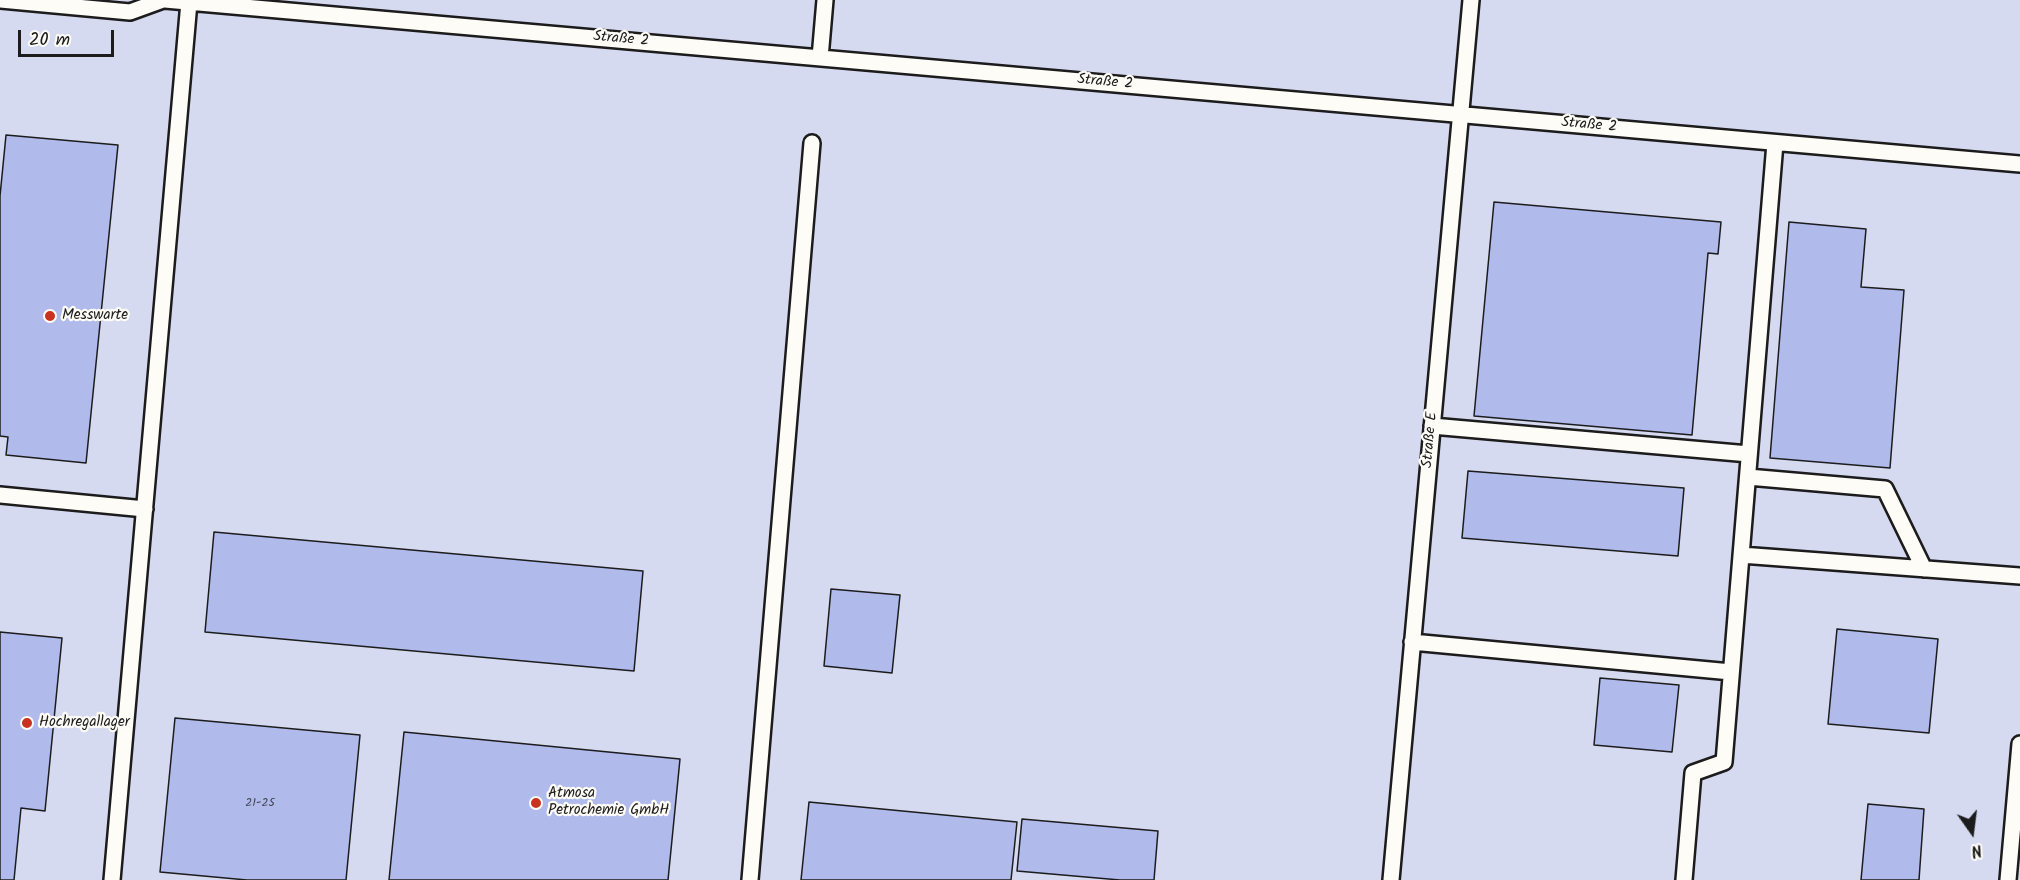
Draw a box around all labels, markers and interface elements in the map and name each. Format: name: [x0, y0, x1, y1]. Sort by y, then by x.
scale bar: [21, 18, 117, 56]
text: 20 m: [29, 26, 70, 55]
street label: Straße 2: [592, 29, 650, 51]
street label: Straße 2: [1076, 72, 1134, 94]
street label: Straße 2: [1560, 115, 1618, 137]
place label: Messwarte: [62, 307, 128, 325]
marker: Messwarte: [43, 309, 57, 323]
street label: Straße E: [1420, 411, 1442, 469]
place label: Hochregallager: [39, 714, 130, 732]
marker: Hochregallager: [20, 716, 34, 730]
place label: Atmosa Petrochemie GmbH: [548, 785, 669, 820]
marker: Atmosa Petrochemie GmbH: [529, 796, 543, 810]
house number: 21-25: [245, 797, 275, 811]
north arrow: [1942, 802, 2002, 862]
text: N: [1969, 837, 1984, 863]

